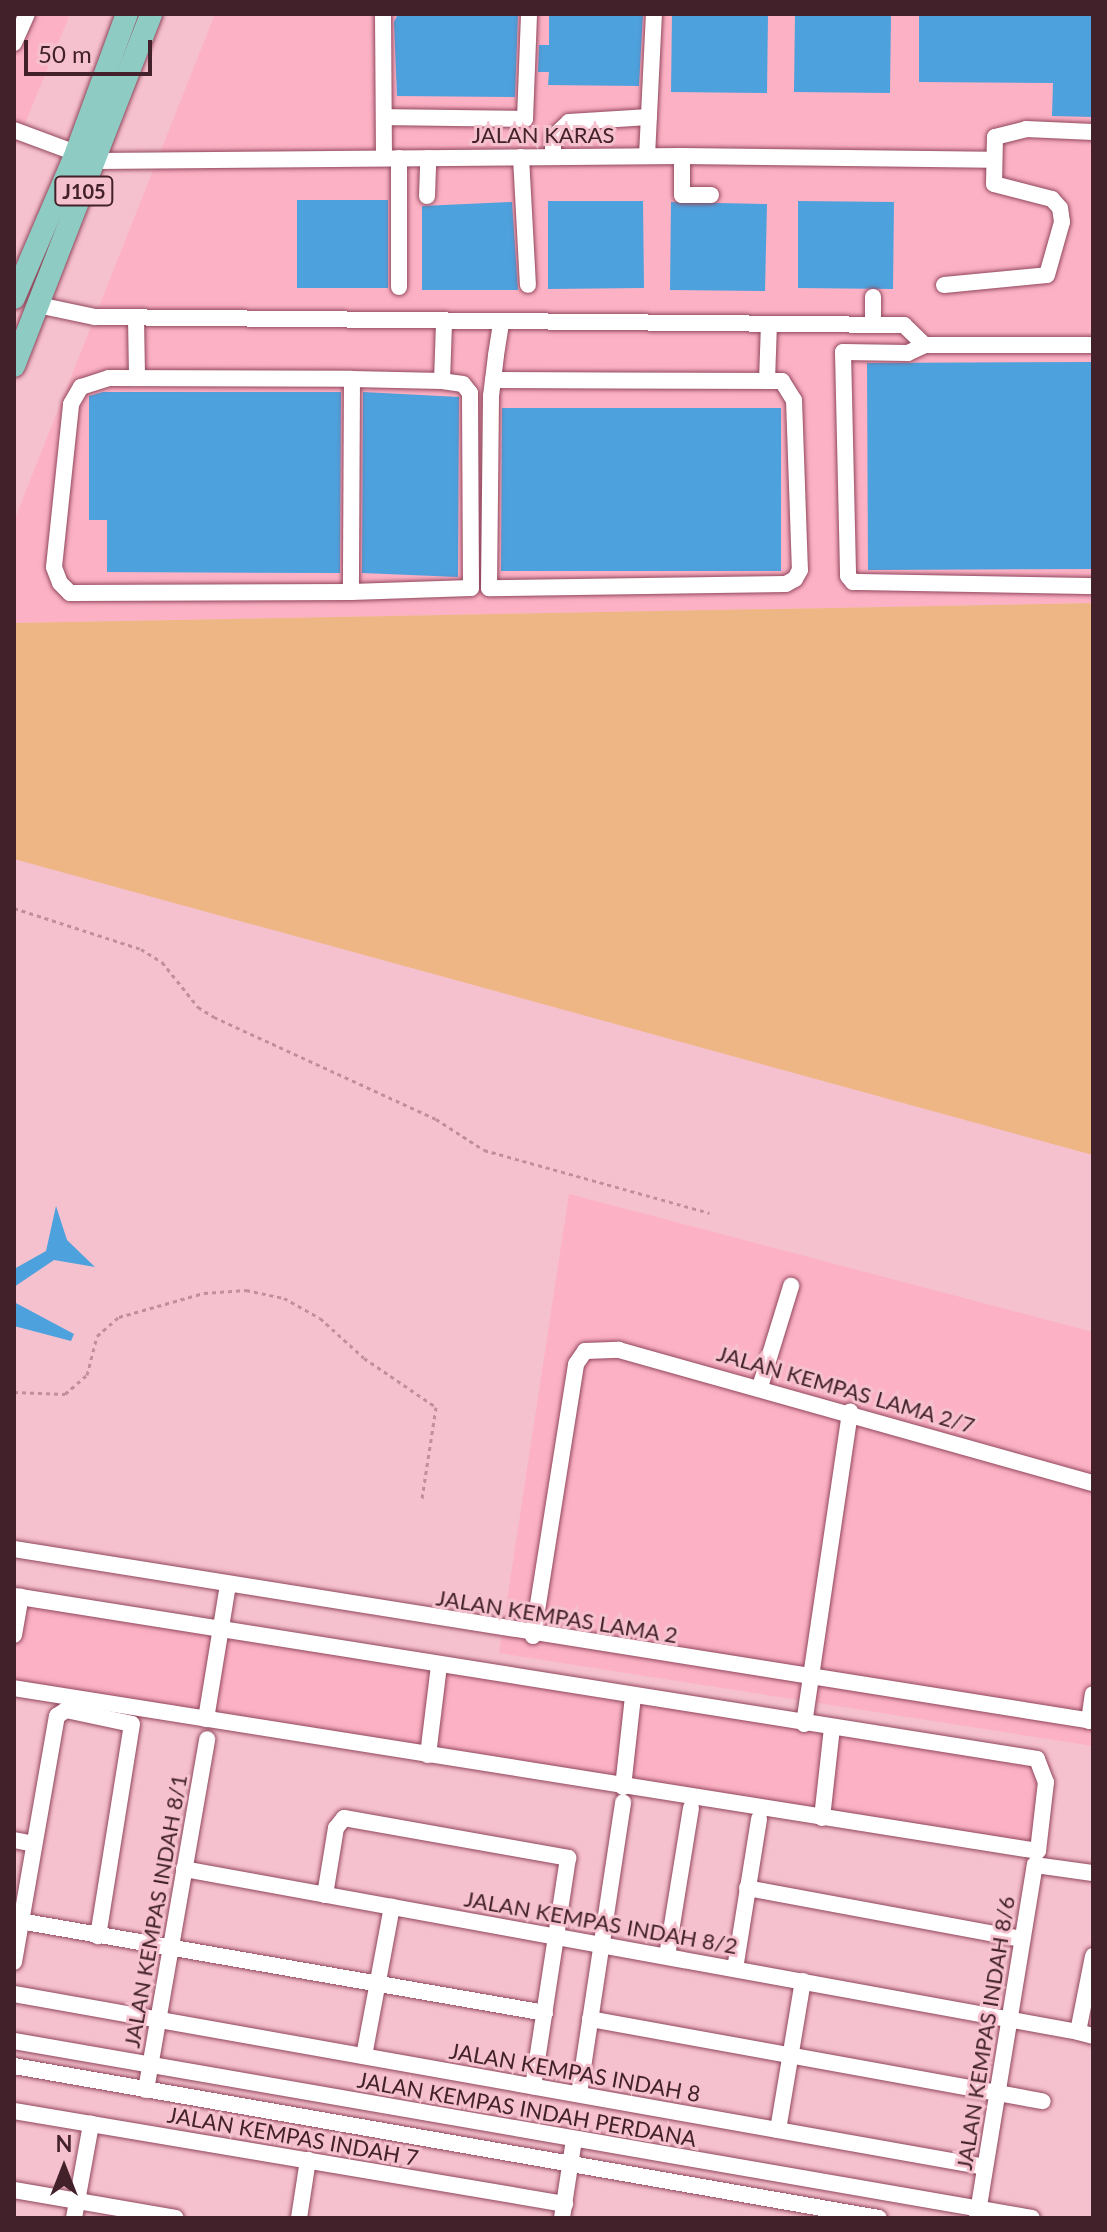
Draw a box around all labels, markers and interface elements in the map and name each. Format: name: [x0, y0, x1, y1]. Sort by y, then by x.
scale bar: [28, 24, 156, 74]
text: 50 m: [38, 39, 92, 68]
street label: JALAN KARAS: [472, 122, 614, 148]
road number: J105: [54, 175, 114, 207]
street label: JALAN KEMPAS LAMA 2/7: [714, 1339, 978, 1439]
street label: JALAN KEMPAS LAMA 2: [434, 1584, 680, 1648]
street label: JALAN KEMPAS INDAH 8/1: [118, 1772, 192, 2050]
street label: JALAN KEMPAS INDAH 8/2: [462, 1885, 740, 1959]
street label: JALAN KEMPAS INDAH 8/6: [950, 1894, 1020, 2172]
street label: JALAN KEMPAS INDAH 8: [448, 2037, 702, 2107]
street label: JALAN KEMPAS INDAH PERDANA: [355, 2066, 699, 2152]
street label: JALAN KEMPAS INDAH 7: [166, 2101, 420, 2171]
north arrow: [24, 2128, 104, 2208]
text: N: [56, 2130, 72, 2157]

